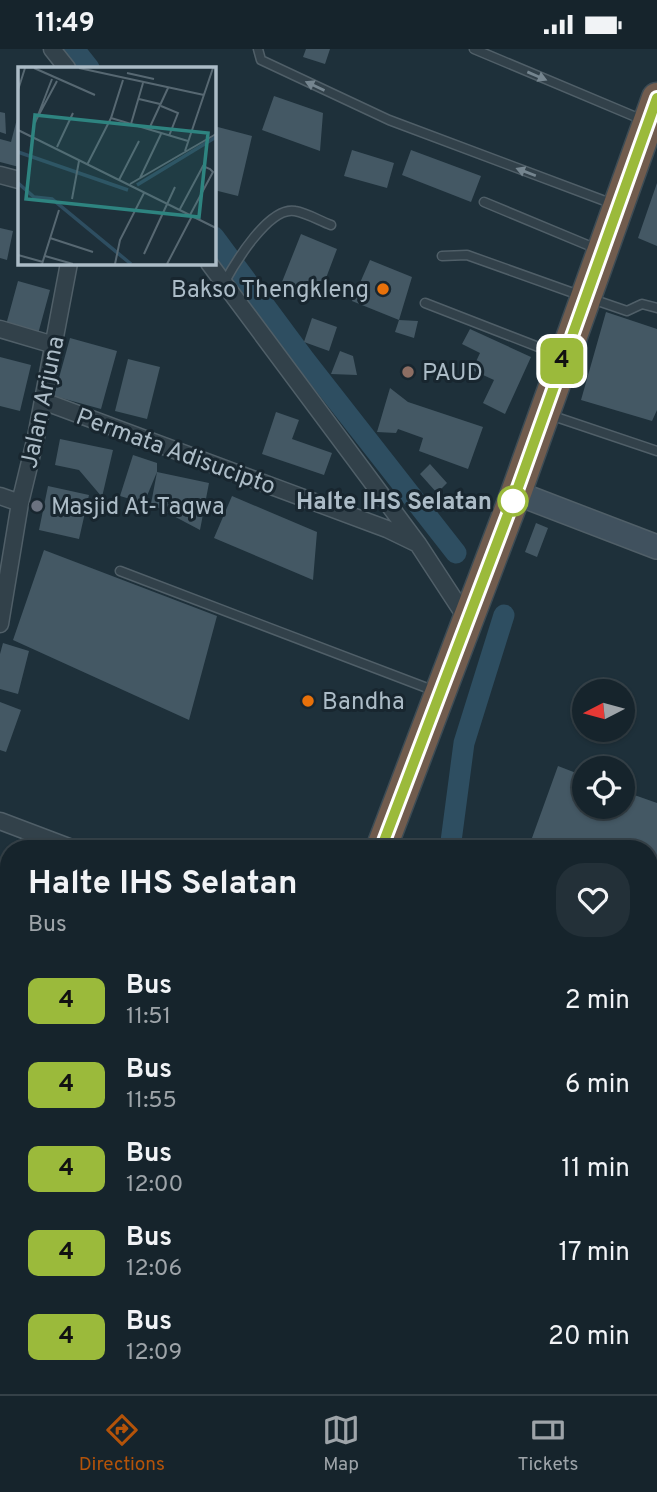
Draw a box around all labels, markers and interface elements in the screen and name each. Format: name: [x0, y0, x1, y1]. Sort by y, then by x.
text: 11:49: [35, 8, 95, 41]
inset map: [18, 67, 215, 264]
one-way arrow: [527, 70, 548, 81]
one-way arrow: [305, 80, 326, 91]
one-way arrow: [515, 166, 536, 177]
place label: Bakso Thengkleng: [171, 276, 369, 306]
marker: Bakso Thengkleng: [375, 281, 391, 297]
street label: Jalan Arjuna: [15, 333, 73, 471]
line badge: 4: [539, 338, 585, 384]
text: 4: [554, 346, 570, 376]
place label: PAUD: [422, 359, 483, 389]
marker: PAUD: [400, 364, 416, 380]
street label: Permata Adisucipto: [71, 403, 279, 503]
marker: Halte IHS Selatan: [498, 486, 528, 516]
place label: Halte IHS Selatan: [296, 488, 492, 518]
place label: Masjid At-Taqwa: [51, 493, 225, 523]
marker: Masjid At-Taqwa: [29, 498, 45, 514]
north arrow: [572, 679, 635, 742]
map controls: [572, 679, 635, 819]
place label: Bandha: [322, 688, 405, 718]
marker: Bandha: [300, 693, 316, 709]
button: locate: [572, 756, 635, 819]
button: heart: [556, 863, 630, 937]
text: Halte IHS Selatan: [28, 864, 298, 906]
text: Bus: [28, 911, 67, 940]
text: Bus: [126, 970, 172, 1003]
text: 2 min: [565, 985, 630, 1018]
text: 4: [59, 986, 74, 1016]
text: 11:51: [126, 1003, 171, 1032]
text: Bus: [126, 1054, 172, 1087]
text: 6 min: [565, 1069, 630, 1102]
text: 4: [59, 1070, 74, 1100]
text: 11:55: [126, 1087, 177, 1116]
text: Bus: [126, 1138, 172, 1171]
text: 11 min: [561, 1153, 630, 1186]
text: 4: [59, 1154, 74, 1184]
text: 12:00: [126, 1171, 183, 1200]
text: Bus: [126, 1222, 172, 1255]
text: 17 min: [558, 1237, 630, 1270]
text: 4: [59, 1238, 74, 1268]
text: 12:06: [126, 1255, 182, 1284]
text: Bus: [126, 1306, 172, 1339]
text: 20 min: [548, 1321, 630, 1354]
text: 4: [59, 1322, 74, 1352]
text: 12:09: [126, 1339, 182, 1368]
tab: Directions: [79, 1411, 165, 1477]
tab: Map: [322, 1411, 360, 1477]
tab: Tickets: [517, 1411, 578, 1477]

